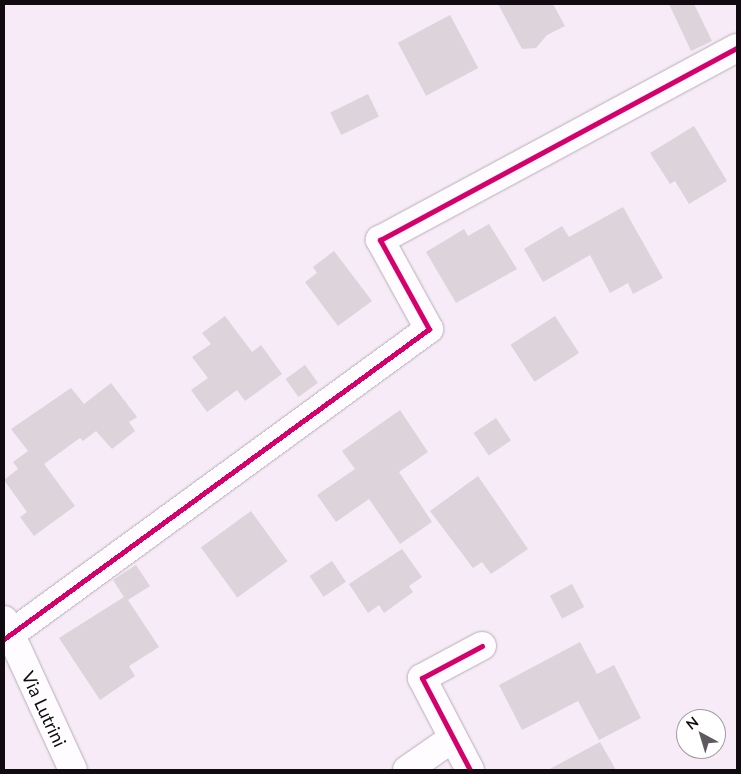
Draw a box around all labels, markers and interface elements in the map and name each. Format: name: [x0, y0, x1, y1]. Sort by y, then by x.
street label: Via Lutrini: [17, 668, 71, 750]
north arrow: [676, 709, 726, 759]
text: N: [682, 713, 701, 733]

